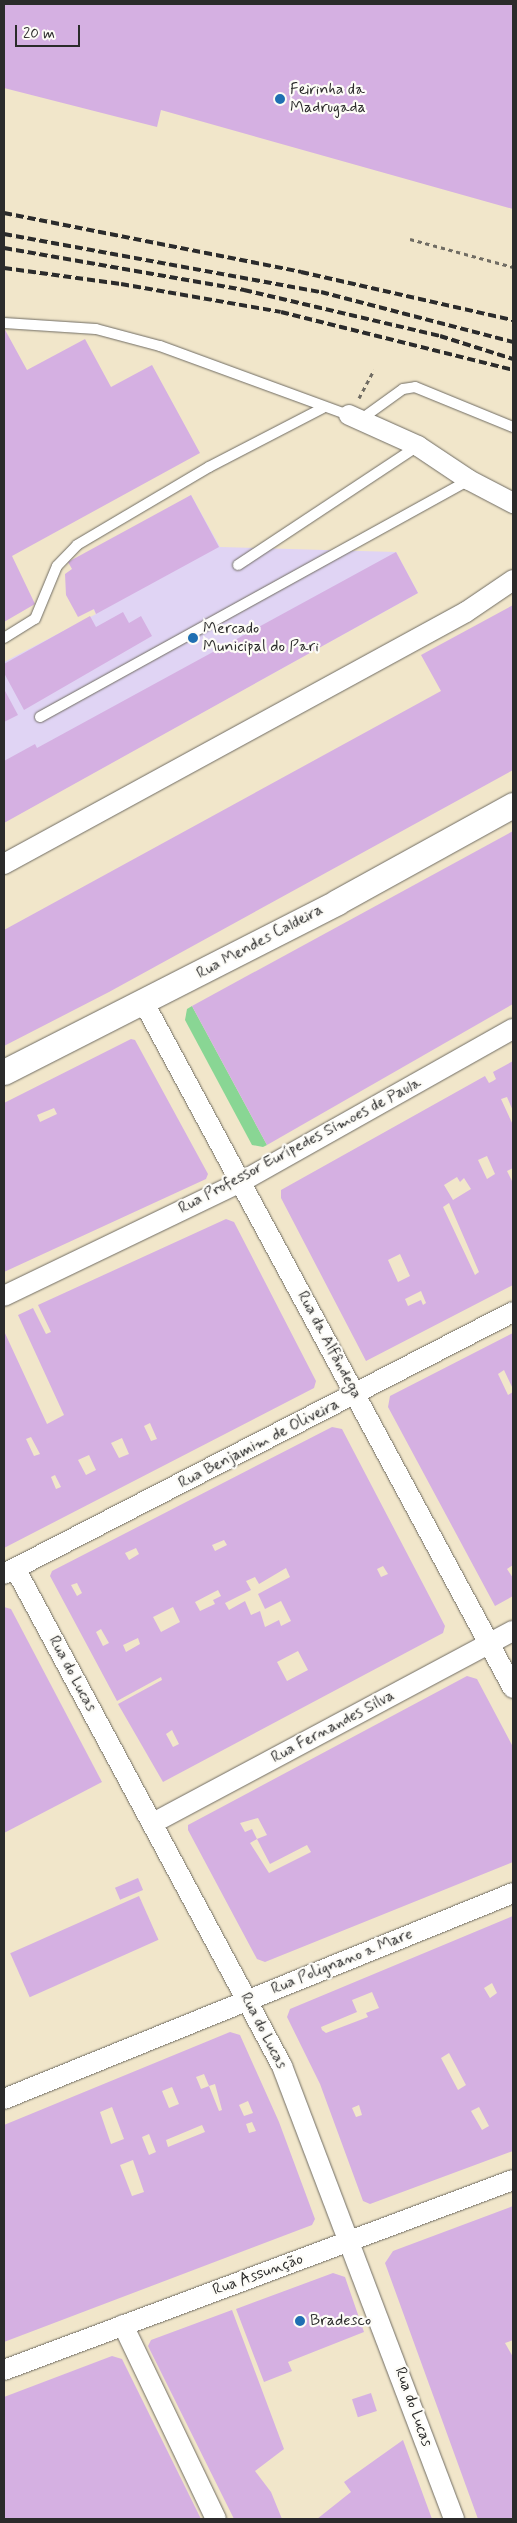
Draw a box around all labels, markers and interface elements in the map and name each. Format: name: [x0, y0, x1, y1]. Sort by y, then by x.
scale bar: [18, 15, 82, 47]
text: 20 m: [23, 24, 55, 44]
place label: Feirinha da Madrugada: [290, 80, 366, 118]
marker: Feirinha da Madrugada: [274, 93, 286, 105]
place label: Mercado Municipal do Pari: [203, 619, 316, 657]
marker: Mercado Municipal do Pari: [187, 632, 199, 644]
street label: Rua Mendes Caldeira: [192, 900, 328, 984]
street label: Rua Professor Eurípedes Simoes de Paula: [176, 1074, 424, 1218]
street label: Rua da Alfândega: [293, 1289, 365, 1401]
street label: Rua Benjamim de Oliveira: [176, 1395, 342, 1493]
street label: Rua do Lucas: [44, 1632, 100, 1716]
street label: Rua Fernandes Silva: [268, 1687, 398, 1767]
street label: Rua Polignano a Mare: [270, 1925, 414, 1999]
street label: Rua do Lucas: [235, 1989, 291, 2073]
street label: Rua Assunção: [211, 2250, 305, 2300]
place label: Bradesco: [310, 2311, 371, 2331]
marker: Bradesco: [294, 2315, 306, 2327]
street label: Rua do Lucas: [389, 2364, 437, 2450]

